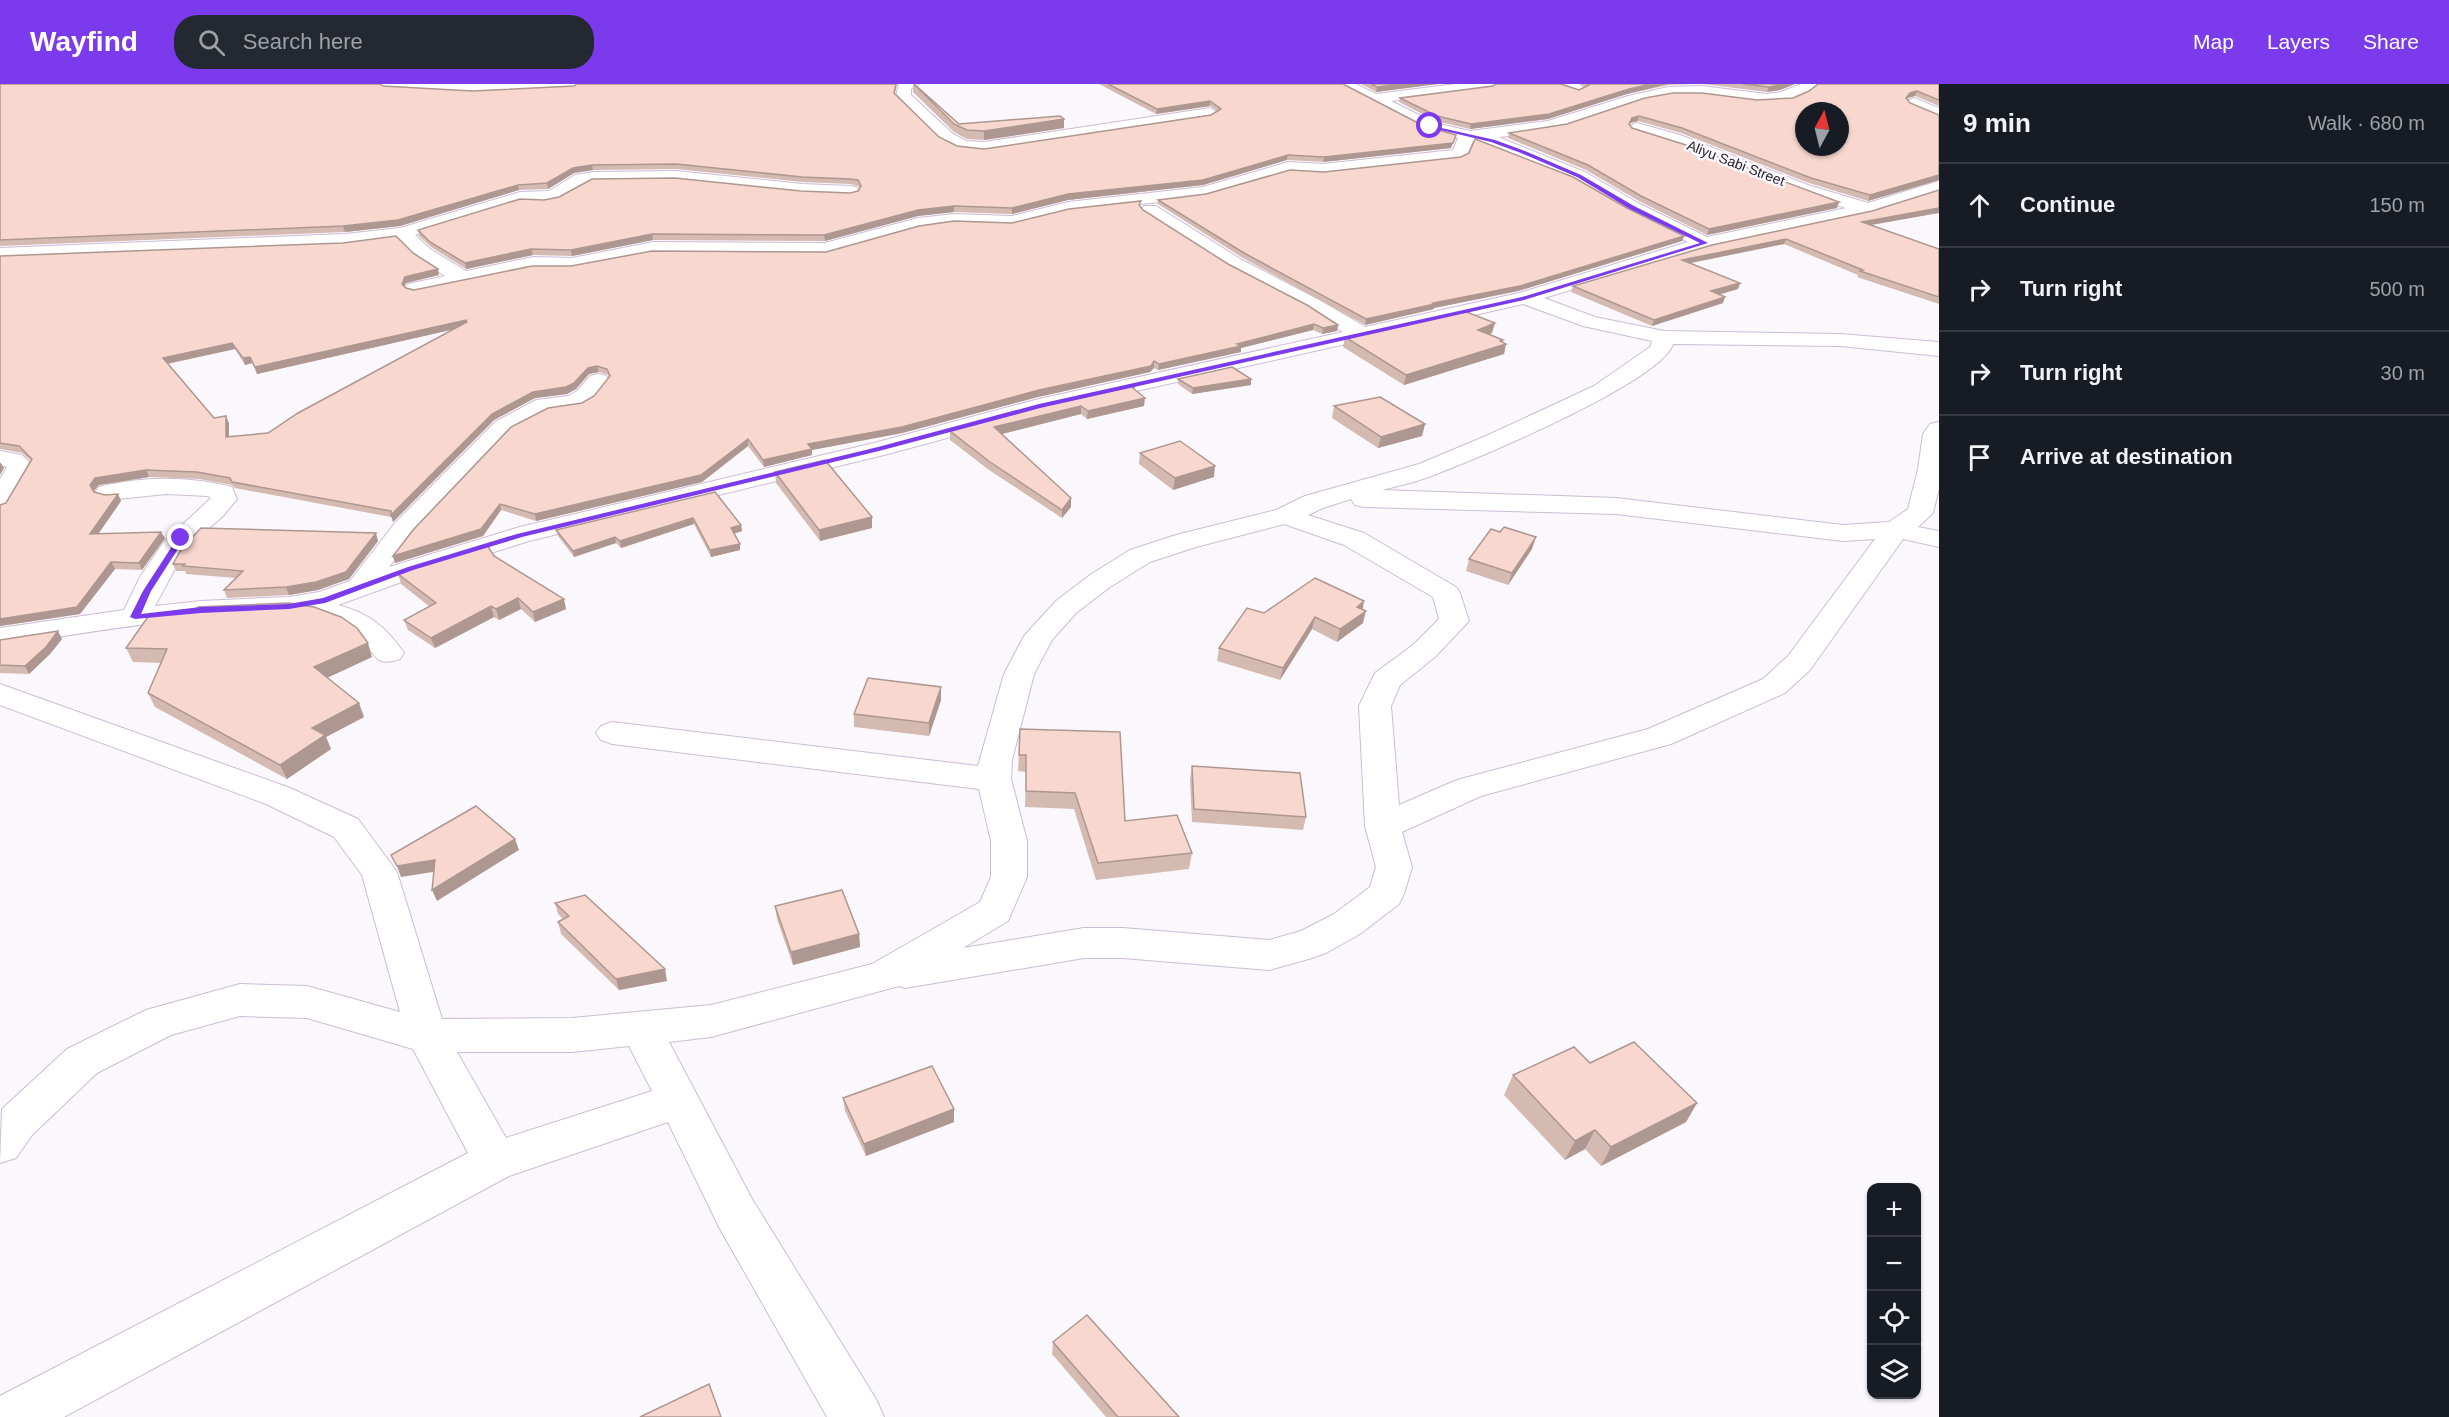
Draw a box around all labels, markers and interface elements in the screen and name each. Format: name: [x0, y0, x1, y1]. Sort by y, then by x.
search box: [174, 15, 594, 69]
text: Wayfind: [30, 26, 138, 57]
icon: search: [195, 26, 228, 59]
text: Search here: [243, 29, 363, 54]
text: Map: [2193, 30, 2234, 53]
text: Layers: [2267, 30, 2330, 53]
text: Share: [2363, 30, 2419, 53]
north arrow: [1795, 102, 1849, 156]
text: 9 min: [1963, 108, 2031, 138]
route start: [1416, 112, 1442, 138]
text: Walk · 680 m: [2308, 112, 2425, 134]
street label: Aliyu Sabi Street: [1685, 137, 1787, 189]
icon: ahead: [1963, 189, 1996, 222]
text: Continue: [2020, 192, 2115, 217]
text: 150 m: [2369, 194, 2425, 216]
icon: right: [1963, 273, 1996, 306]
text: Turn right: [2020, 276, 2122, 301]
text: 500 m: [2369, 278, 2425, 300]
icon: right: [1963, 357, 1996, 390]
text: Turn right: [2020, 360, 2122, 385]
text: 30 m: [2381, 362, 2425, 384]
icon: arrive: [1963, 441, 1996, 474]
text: Arrive at destination: [2020, 444, 2233, 469]
route end: [167, 524, 193, 550]
map controls: [1867, 1183, 1921, 1399]
button: +: [1867, 1183, 1921, 1237]
button: −: [1867, 1237, 1921, 1291]
button: locate: [1867, 1291, 1921, 1345]
button: layers: [1867, 1345, 1921, 1399]

